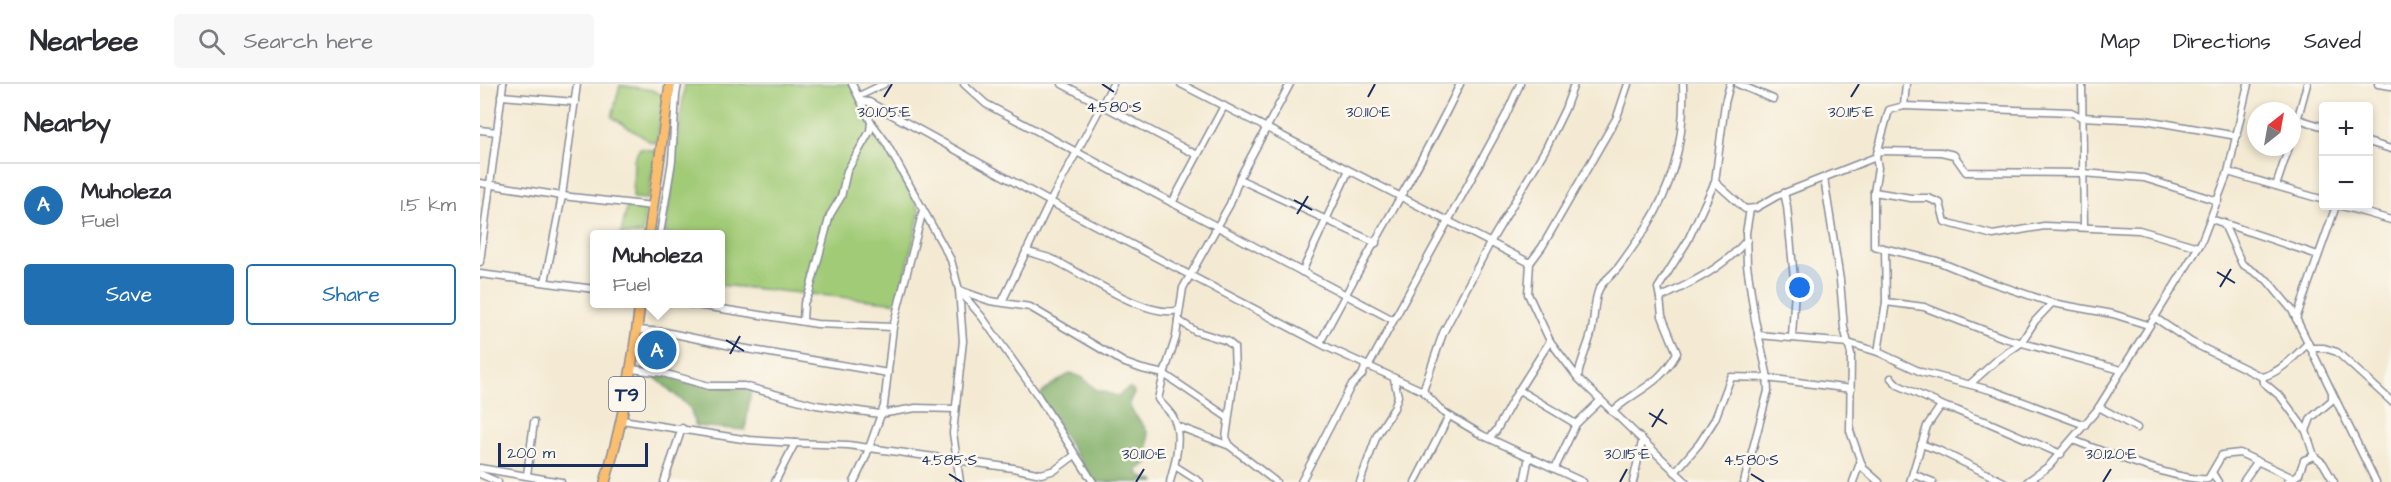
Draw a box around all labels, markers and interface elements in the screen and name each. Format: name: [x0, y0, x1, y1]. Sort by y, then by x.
search box: [174, 14, 594, 68]
text: Nearbee: [30, 22, 138, 61]
icon: search: [195, 25, 228, 58]
text: Search here: [243, 26, 373, 57]
text: Map: [2100, 27, 2140, 56]
text: Directions: [2173, 27, 2271, 56]
text: Saved: [2304, 27, 2361, 56]
text: 4.580°S: [1086, 97, 1142, 118]
text: 30.105°E: [857, 102, 911, 123]
text: 30.110°E: [1346, 102, 1390, 123]
text: 30.115°E: [1828, 102, 1874, 123]
north arrow: [2247, 102, 2301, 156]
map controls: [2319, 102, 2373, 210]
button: +: [2319, 102, 2373, 156]
text: Nearby: [24, 105, 111, 141]
button: −: [2319, 156, 2373, 210]
text: Muholeza: [81, 176, 171, 207]
text: A: [37, 191, 50, 219]
text: 1.5 km: [401, 191, 456, 219]
text: Fuel: [81, 207, 119, 235]
popup: [590, 230, 725, 308]
text: Muholeza: [612, 240, 703, 271]
button: Save: [24, 264, 234, 325]
button: Share: [246, 264, 456, 325]
text: Fuel: [612, 271, 650, 299]
your location: [1785, 273, 1814, 302]
pin: A: [638, 328, 676, 372]
road number: T9: [609, 377, 645, 411]
scale bar: [498, 440, 648, 468]
text: 200 m: [507, 442, 555, 464]
text: 30.110°E: [1122, 444, 1166, 465]
text: 30.115°E: [1604, 444, 1650, 465]
text: 30.120°E: [2085, 444, 2137, 465]
text: 4.585°S: [921, 450, 977, 471]
text: 4.580°S: [1723, 450, 1779, 471]

